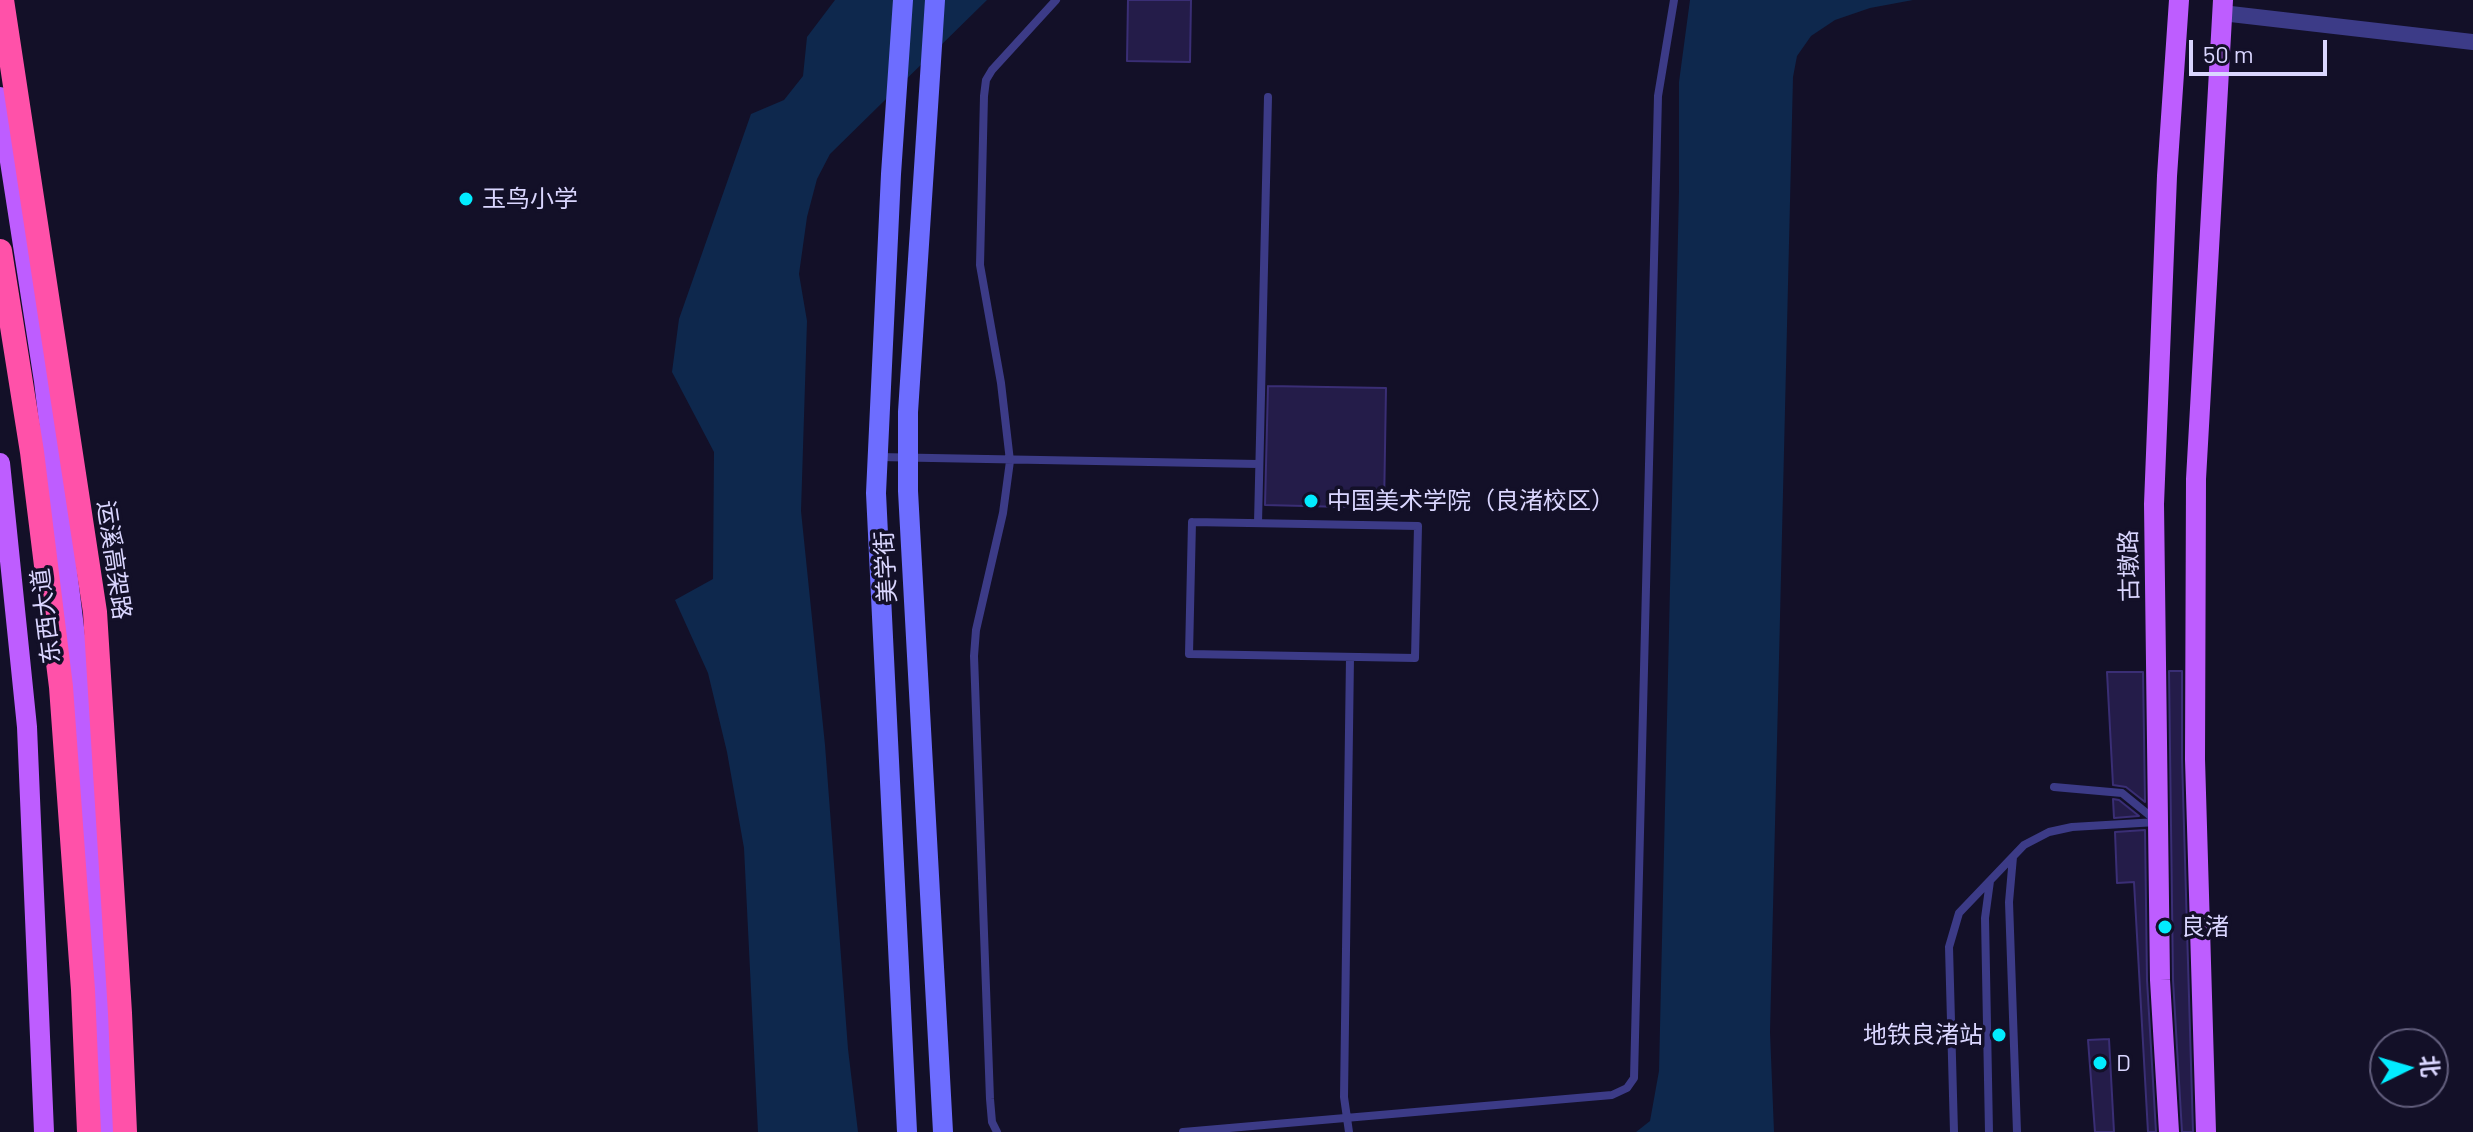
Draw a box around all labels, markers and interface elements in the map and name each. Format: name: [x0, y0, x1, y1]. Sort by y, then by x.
scale bar: [2193, 24, 2331, 74]
text: 50 m: [2203, 39, 2254, 68]
place label: 玉鸟小学: [482, 185, 578, 213]
marker: 玉鸟小学: [457, 190, 475, 208]
place label: 中国美术学院（良渚校区）: [1327, 487, 1615, 515]
marker: 中国美术学院（良渚校区）: [1302, 492, 1320, 510]
street label: 运溪高架路: [91, 499, 137, 621]
street label: 美学街: [870, 530, 902, 604]
street label: 古墩路: [2114, 530, 2144, 602]
street label: 东西大道: [26, 567, 66, 665]
place label: 良渚: [2181, 913, 2229, 941]
marker: 良渚: [2156, 918, 2174, 936]
place label: 地铁良渚站: [1863, 1021, 1983, 1049]
marker: 地铁良渚站: [1990, 1026, 2008, 1044]
north arrow: [2369, 1028, 2449, 1108]
place label: D: [2116, 1049, 2131, 1077]
marker: D: [2091, 1054, 2109, 1072]
text: 北: [2417, 1054, 2445, 1078]

